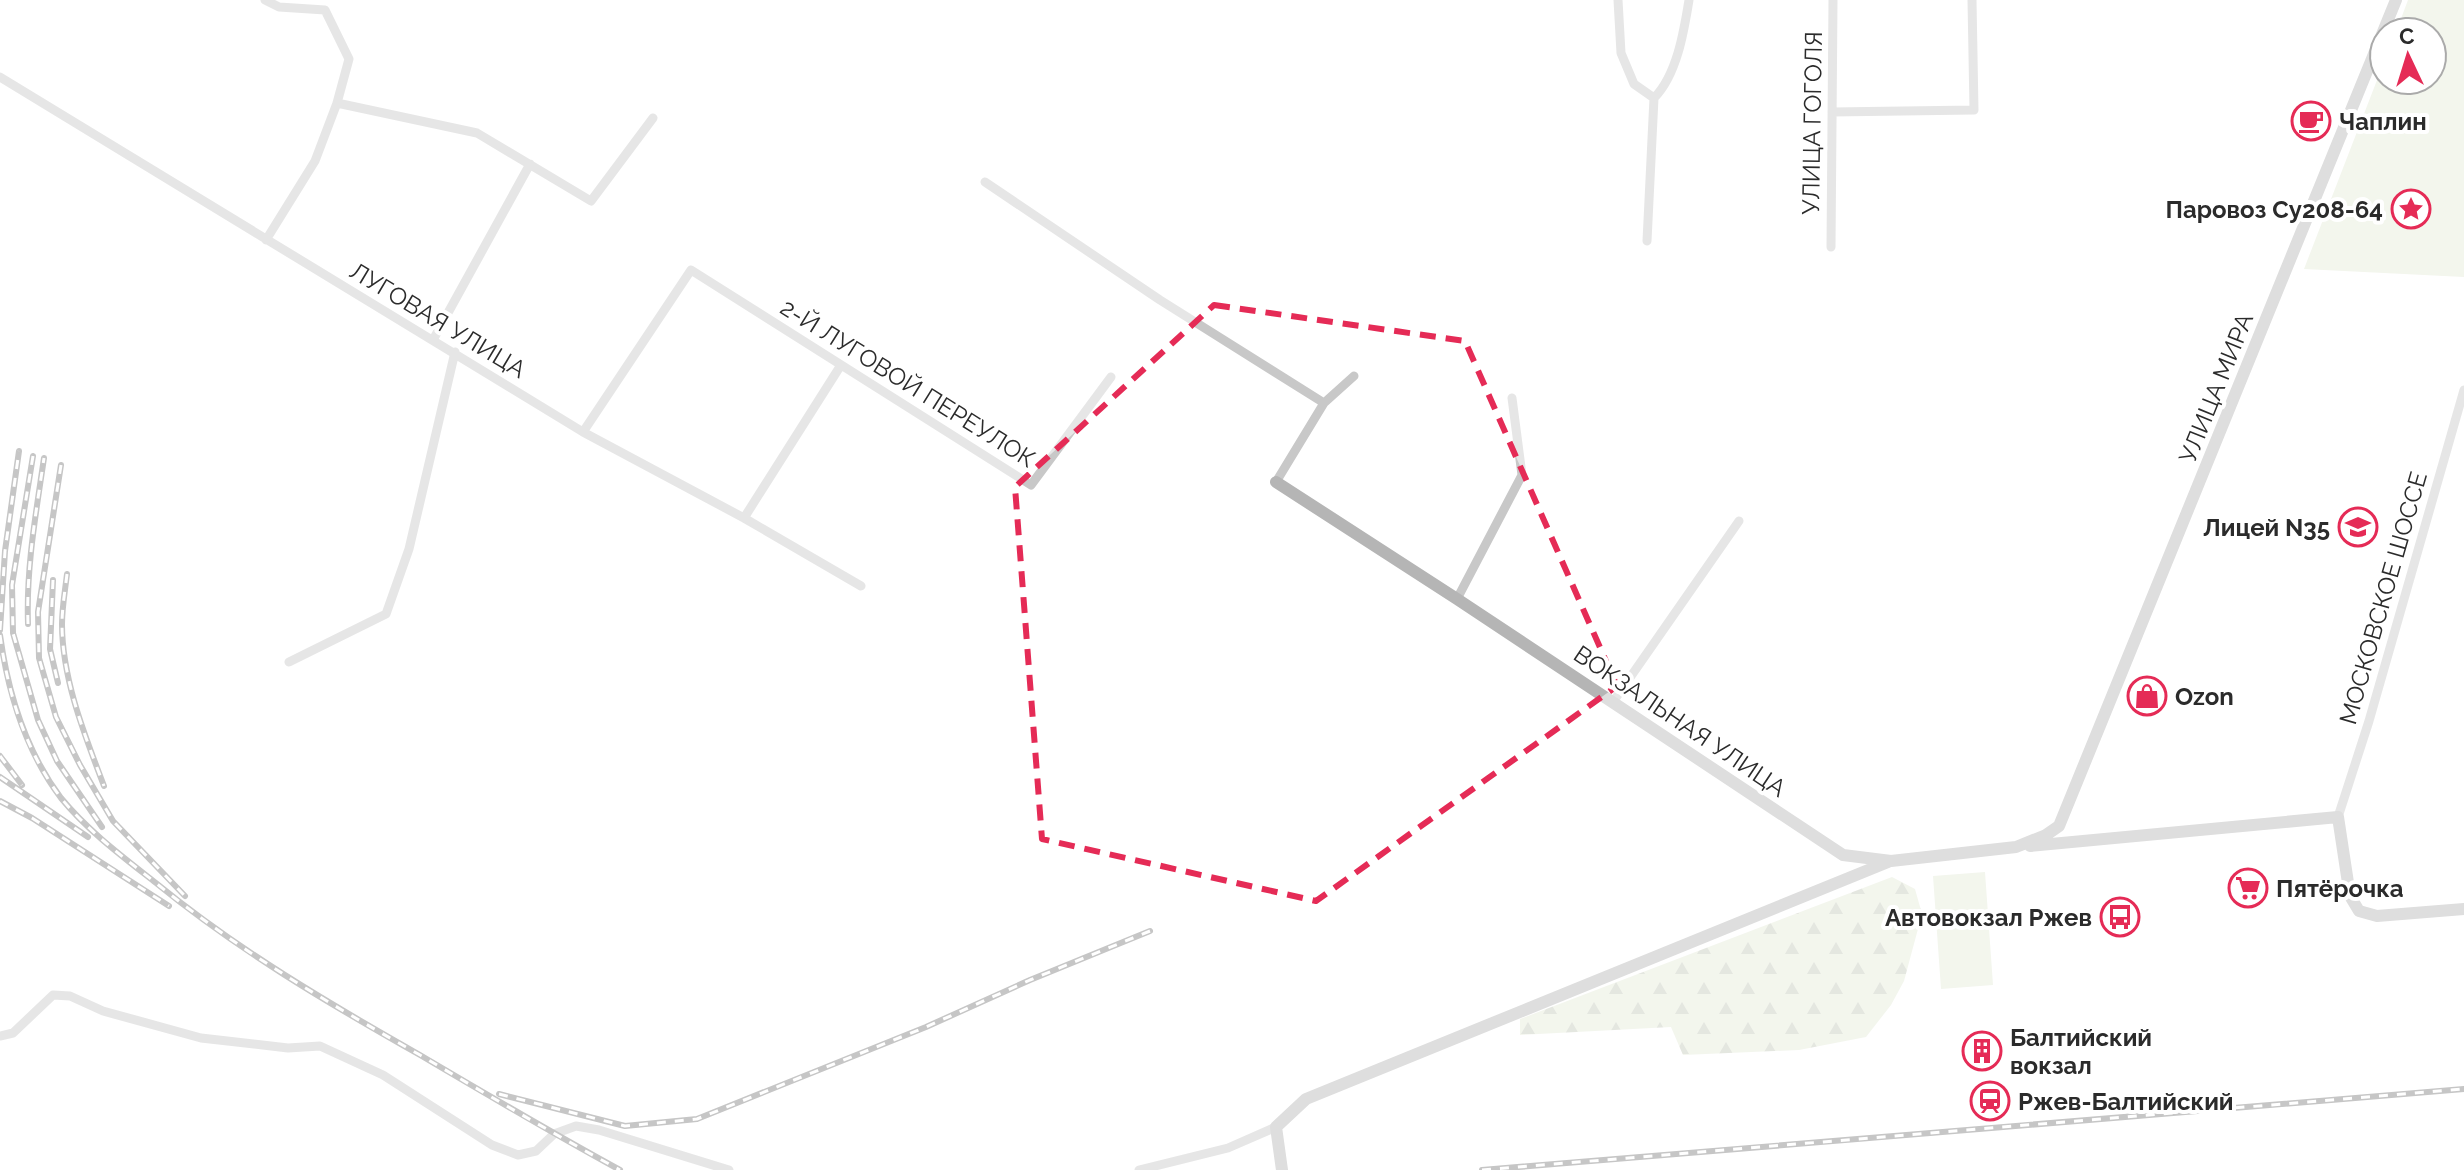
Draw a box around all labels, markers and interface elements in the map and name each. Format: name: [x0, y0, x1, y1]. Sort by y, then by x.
north arrow: [2368, 16, 2448, 96]
text: С: [2398, 23, 2415, 50]
street label: УЛИЦА ГОГОЛЯ: [1796, 31, 1828, 215]
cafe icon: Чаплин: [2290, 100, 2332, 142]
place label: Чаплин: [2339, 107, 2427, 136]
place icon: Паровоз Су208-64: [2390, 188, 2432, 230]
place label: Паровоз Су208-64: [2165, 195, 2383, 224]
street label: ЛУГОВАЯ УЛИЦА: [345, 256, 531, 384]
street label: 2-Й ЛУГОВОЙ ПЕРЕУЛОК: [775, 293, 1041, 473]
street label: УЛИЦА МИРА: [2173, 309, 2259, 467]
street label: МОСКОВСКОЕ ШОССЕ: [2333, 468, 2433, 728]
school or university icon: Лицей N35: [2337, 506, 2379, 548]
place label: Лицей N35: [2203, 513, 2330, 542]
street label: ВОКЗАЛЬНАЯ УЛИЦА: [1568, 639, 1792, 803]
shop icon: Ozon: [2126, 675, 2168, 717]
place label: Ozon: [2175, 682, 2234, 711]
supermarket icon: Пятёрочка: [2227, 867, 2269, 909]
place label: Пятёрочка: [2276, 874, 2404, 903]
bus stop icon: Автовокзал Ржев: [2099, 896, 2141, 938]
place label: Автовокзал Ржев: [1885, 903, 2092, 932]
place label: Балтийский вокзал: [2010, 1023, 2152, 1080]
building icon: Балтийский вокзал: [1961, 1030, 2003, 1072]
station icon: Ржев-Балтийский: [1969, 1080, 2011, 1122]
place label: Ржев-Балтийский: [2018, 1087, 2234, 1116]

